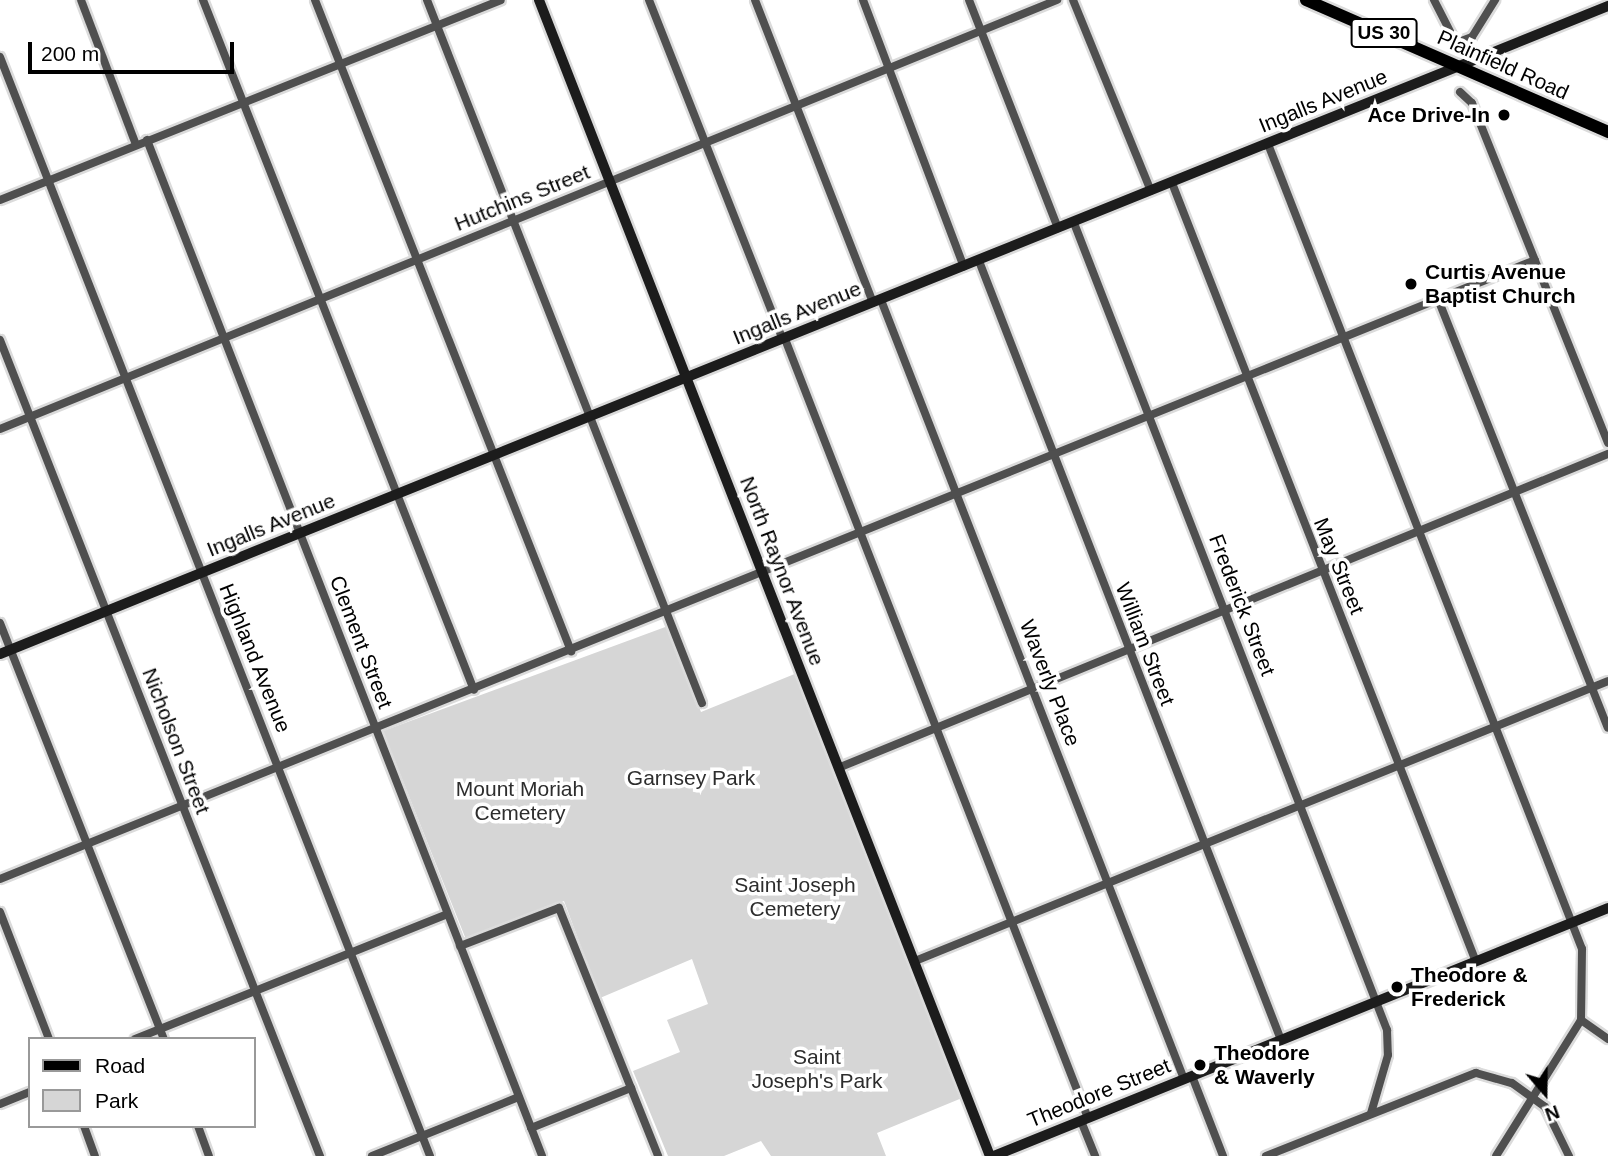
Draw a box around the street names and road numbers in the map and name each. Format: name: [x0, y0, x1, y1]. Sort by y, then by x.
road number: US 30: [1349, 18, 1419, 48]
street label: Plainfield Road: [1433, 25, 1573, 105]
street label: Ingalls Avenue: [1255, 64, 1391, 138]
street label: Hutchins Street: [451, 159, 593, 237]
street label: Ingalls Avenue: [729, 276, 865, 350]
street label: North Raynor Avenue: [734, 472, 830, 670]
street label: Ingalls Avenue: [203, 488, 339, 562]
street label: May Street: [1308, 514, 1370, 618]
street label: Frederick Street: [1203, 531, 1281, 679]
street label: Clement Street: [324, 572, 398, 712]
street label: Highland Avenue: [213, 579, 297, 737]
street label: William Street: [1110, 579, 1180, 709]
street label: Waverly Place: [1014, 616, 1086, 750]
street label: Nicholson Street: [137, 665, 215, 817]
street label: Theodore Street: [1024, 1053, 1174, 1133]

